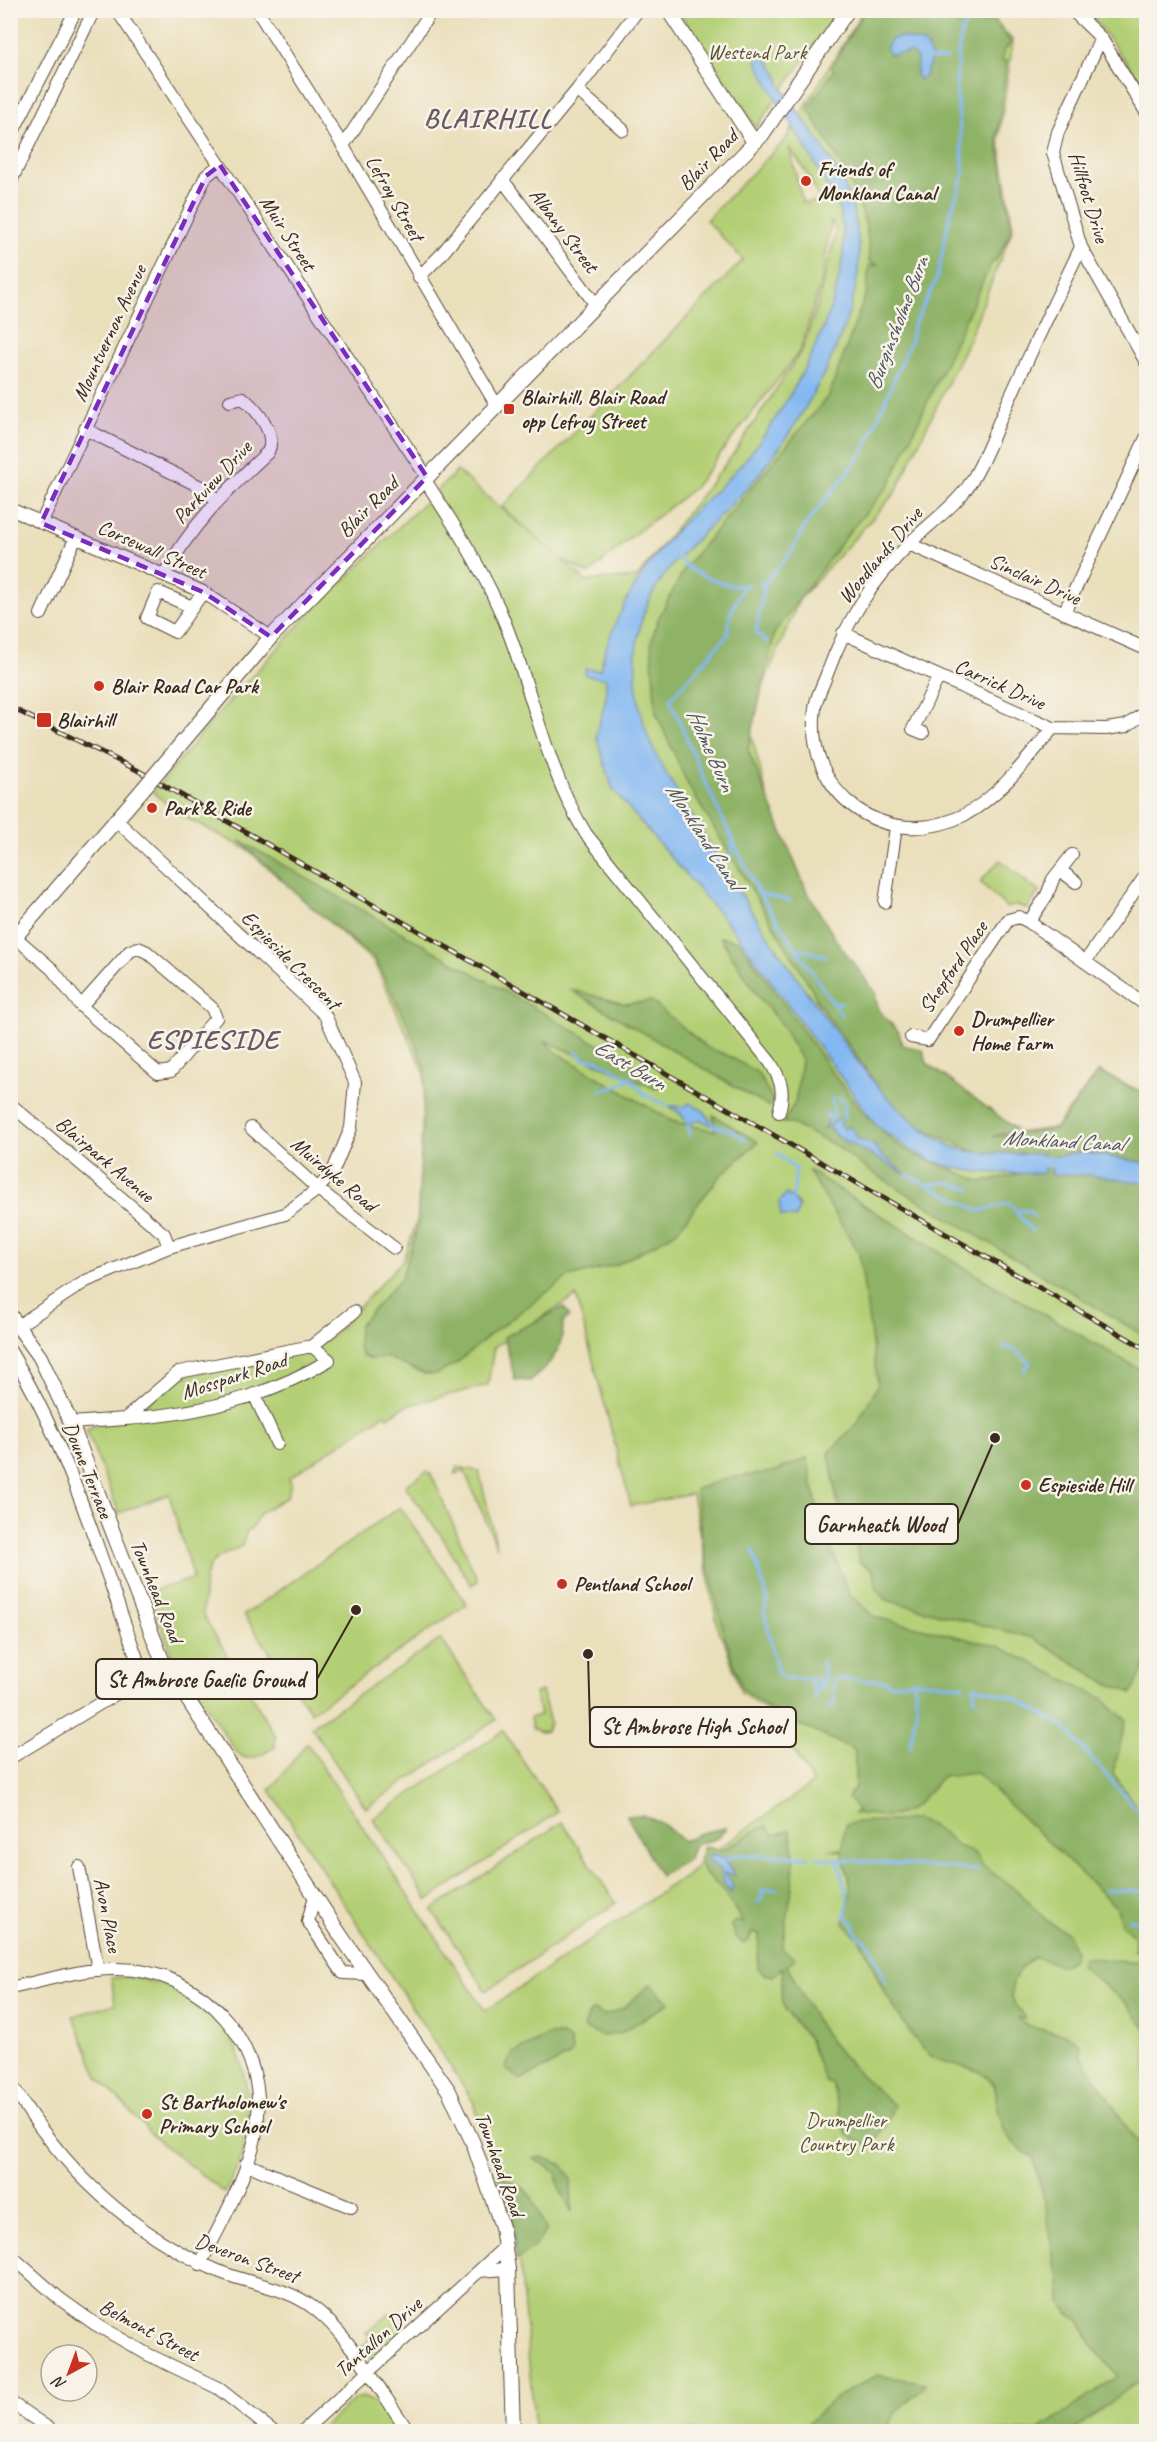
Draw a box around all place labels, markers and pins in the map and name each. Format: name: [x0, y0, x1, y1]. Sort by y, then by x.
place label: Friends of Monkland Canal: [818, 156, 940, 206]
marker: Friends of Monkland Canal: [799, 174, 813, 188]
place label: Blairhill, Blair Road opp Lefroy Street: [521, 384, 668, 435]
marker: Blairhill, Blair Road opp Lefroy Street: [502, 402, 516, 416]
place label: Blair Road Car Park: [111, 673, 260, 699]
marker: Blair Road Car Park: [92, 679, 106, 693]
place label: Blairhill: [57, 707, 119, 733]
marker: Blairhill: [35, 711, 53, 729]
place label: Park & Ride: [164, 795, 253, 821]
marker: Park & Ride: [145, 801, 159, 815]
place label: Drumpellier Home Farm: [971, 1006, 1055, 1056]
marker: Drumpellier Home Farm: [952, 1024, 966, 1038]
place label: Espieside Hill: [1038, 1472, 1136, 1498]
marker: Espieside Hill: [1019, 1478, 1033, 1492]
callout: Garnheath Wood: [805, 1504, 958, 1544]
place label: Pentland School: [574, 1571, 694, 1597]
marker: Pentland School: [555, 1577, 569, 1591]
callout: St Ambrose Gaelic Ground: [96, 1659, 317, 1699]
callout: St Ambrose High School: [590, 1707, 796, 1747]
place label: St Bartholomew's Primary School: [159, 2089, 288, 2139]
marker: St Bartholomew's Primary School: [140, 2107, 154, 2121]

